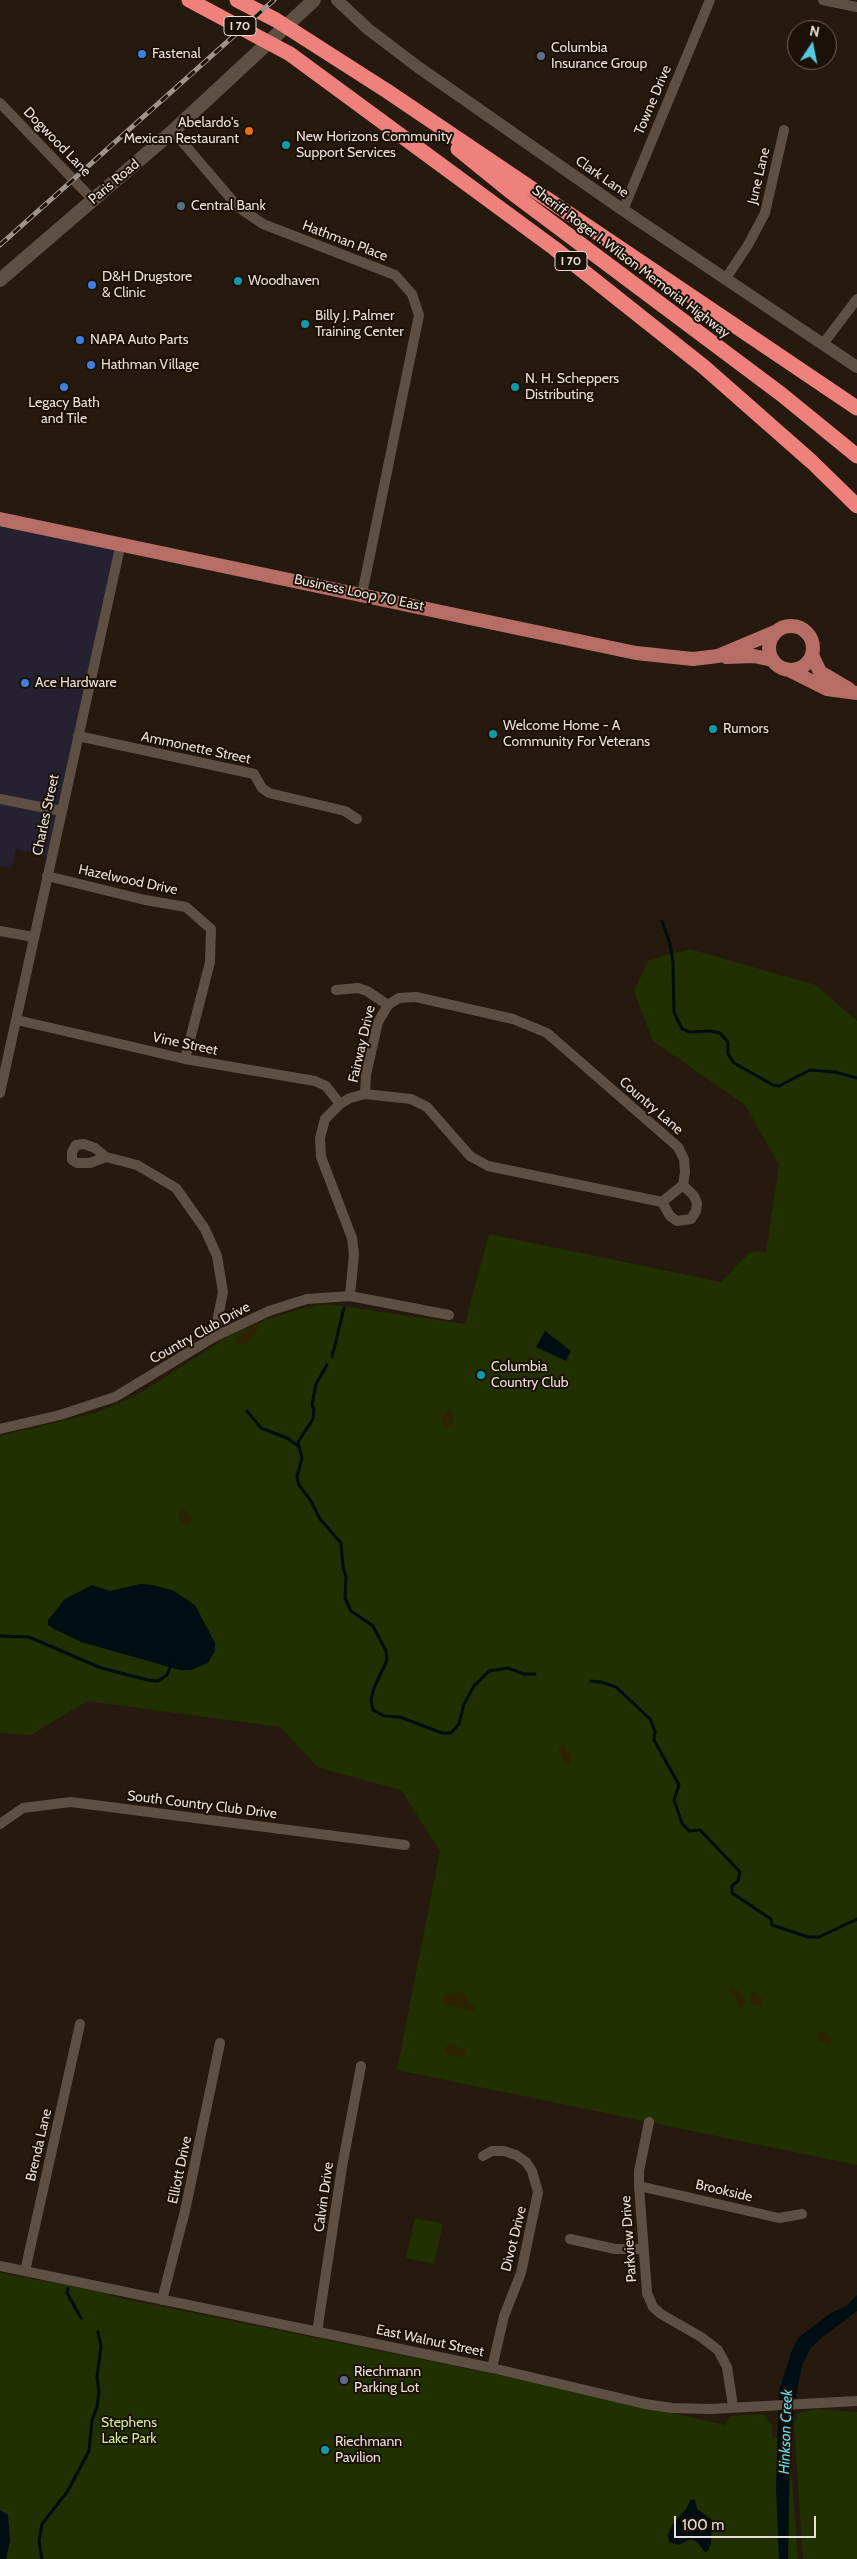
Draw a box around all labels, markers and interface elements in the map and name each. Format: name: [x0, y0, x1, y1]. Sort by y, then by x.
road number: I 70: [224, 16, 256, 36]
north arrow: [787, 20, 837, 70]
text: N: [808, 21, 821, 41]
place label: Columbia Insurance Group: [551, 40, 647, 72]
place label: Fastenal: [152, 46, 201, 62]
marker: Fastenal: [136, 48, 148, 60]
marker: Columbia Insurance Group: [535, 50, 547, 62]
street label: Towne Drive: [631, 63, 675, 137]
street label: Dogwood Lane: [20, 104, 94, 180]
place label: Abelardo's Mexican Restaurant: [124, 115, 239, 148]
marker: Abelardo's Mexican Restaurant: [243, 125, 255, 137]
place label: New Horizons Community Support Services: [296, 129, 452, 162]
marker: New Horizons Community Support Services: [280, 139, 292, 151]
street label: June Lane: [744, 146, 774, 206]
street label: Clark Lane: [572, 153, 632, 201]
street label: Paris Road: [85, 156, 143, 208]
street label: Sheriff Roger I. Wilson Memorial Highway: [529, 182, 733, 342]
place label: Central Bank: [191, 198, 266, 214]
marker: Central Bank: [175, 200, 187, 212]
street label: Hathman Place: [300, 217, 390, 265]
road number: I 70: [555, 252, 587, 270]
place label: D&H Drugstore & Clinic: [102, 269, 192, 302]
place label: Woodhaven: [248, 273, 320, 289]
marker: Woodhaven: [232, 275, 244, 287]
marker: D&H Drugstore & Clinic: [86, 279, 98, 291]
place label: Billy J. Palmer Training Center: [315, 308, 404, 341]
marker: Billy J. Palmer Training Center: [299, 318, 311, 330]
place label: NAPA Auto Parts: [90, 332, 188, 348]
marker: NAPA Auto Parts: [74, 334, 86, 346]
place label: Hathman Village: [101, 357, 199, 373]
marker: Hathman Village: [85, 359, 97, 371]
place label: N. H. Scheppers Distributing: [525, 371, 619, 404]
marker: Legacy Bath and Tile: [58, 381, 70, 393]
marker: N. H. Scheppers Distributing: [509, 381, 521, 393]
place label: Legacy Bath and Tile: [28, 395, 100, 428]
street label: Business Loop 70 East: [293, 571, 425, 615]
place label: Ace Hardware: [35, 675, 117, 691]
marker: Ace Hardware: [19, 677, 31, 689]
place label: Welcome Home - A Community For Veterans: [503, 718, 650, 750]
place label: Rumors: [723, 721, 769, 737]
marker: Rumors: [707, 723, 719, 735]
street label: Ammonette Street: [140, 728, 252, 768]
marker: Welcome Home - A Community For Veterans: [487, 728, 499, 740]
street label: Charles Street: [29, 773, 63, 857]
street label: Hazelwood Drive: [77, 861, 179, 899]
street label: Fairway Drive: [345, 1004, 379, 1084]
street label: Vine Street: [151, 1029, 219, 1059]
street label: Country Lane: [616, 1074, 686, 1138]
street label: Country Club Drive: [147, 1298, 253, 1368]
place label: Columbia Country Club: [491, 1359, 569, 1391]
marker: Columbia Country Club: [475, 1369, 487, 1381]
street label: South Country Club Drive: [126, 1787, 278, 1823]
street label: Brenda Lane: [23, 2107, 55, 2183]
street label: Elliott Drive: [165, 2135, 195, 2205]
street label: Calvin Drive: [311, 2161, 337, 2233]
street label: Brookside: [694, 2176, 754, 2206]
street label: Parkview Drive: [618, 2195, 640, 2283]
street label: Divot Drive: [498, 2205, 530, 2273]
street label: East Walnut Street: [375, 2321, 485, 2361]
place label: Riechmann Parking Lot: [354, 2364, 421, 2396]
marker: Riechmann Parking Lot: [338, 2374, 350, 2386]
water label: Hinkson Creek: [776, 2389, 796, 2475]
park label: Stephens Lake Park: [101, 2415, 157, 2448]
place label: Riechmann Pavilion: [335, 2434, 402, 2466]
marker: Riechmann Pavilion: [319, 2444, 331, 2456]
scale bar: [677, 2506, 820, 2538]
text: 100 m: [682, 2516, 724, 2534]

